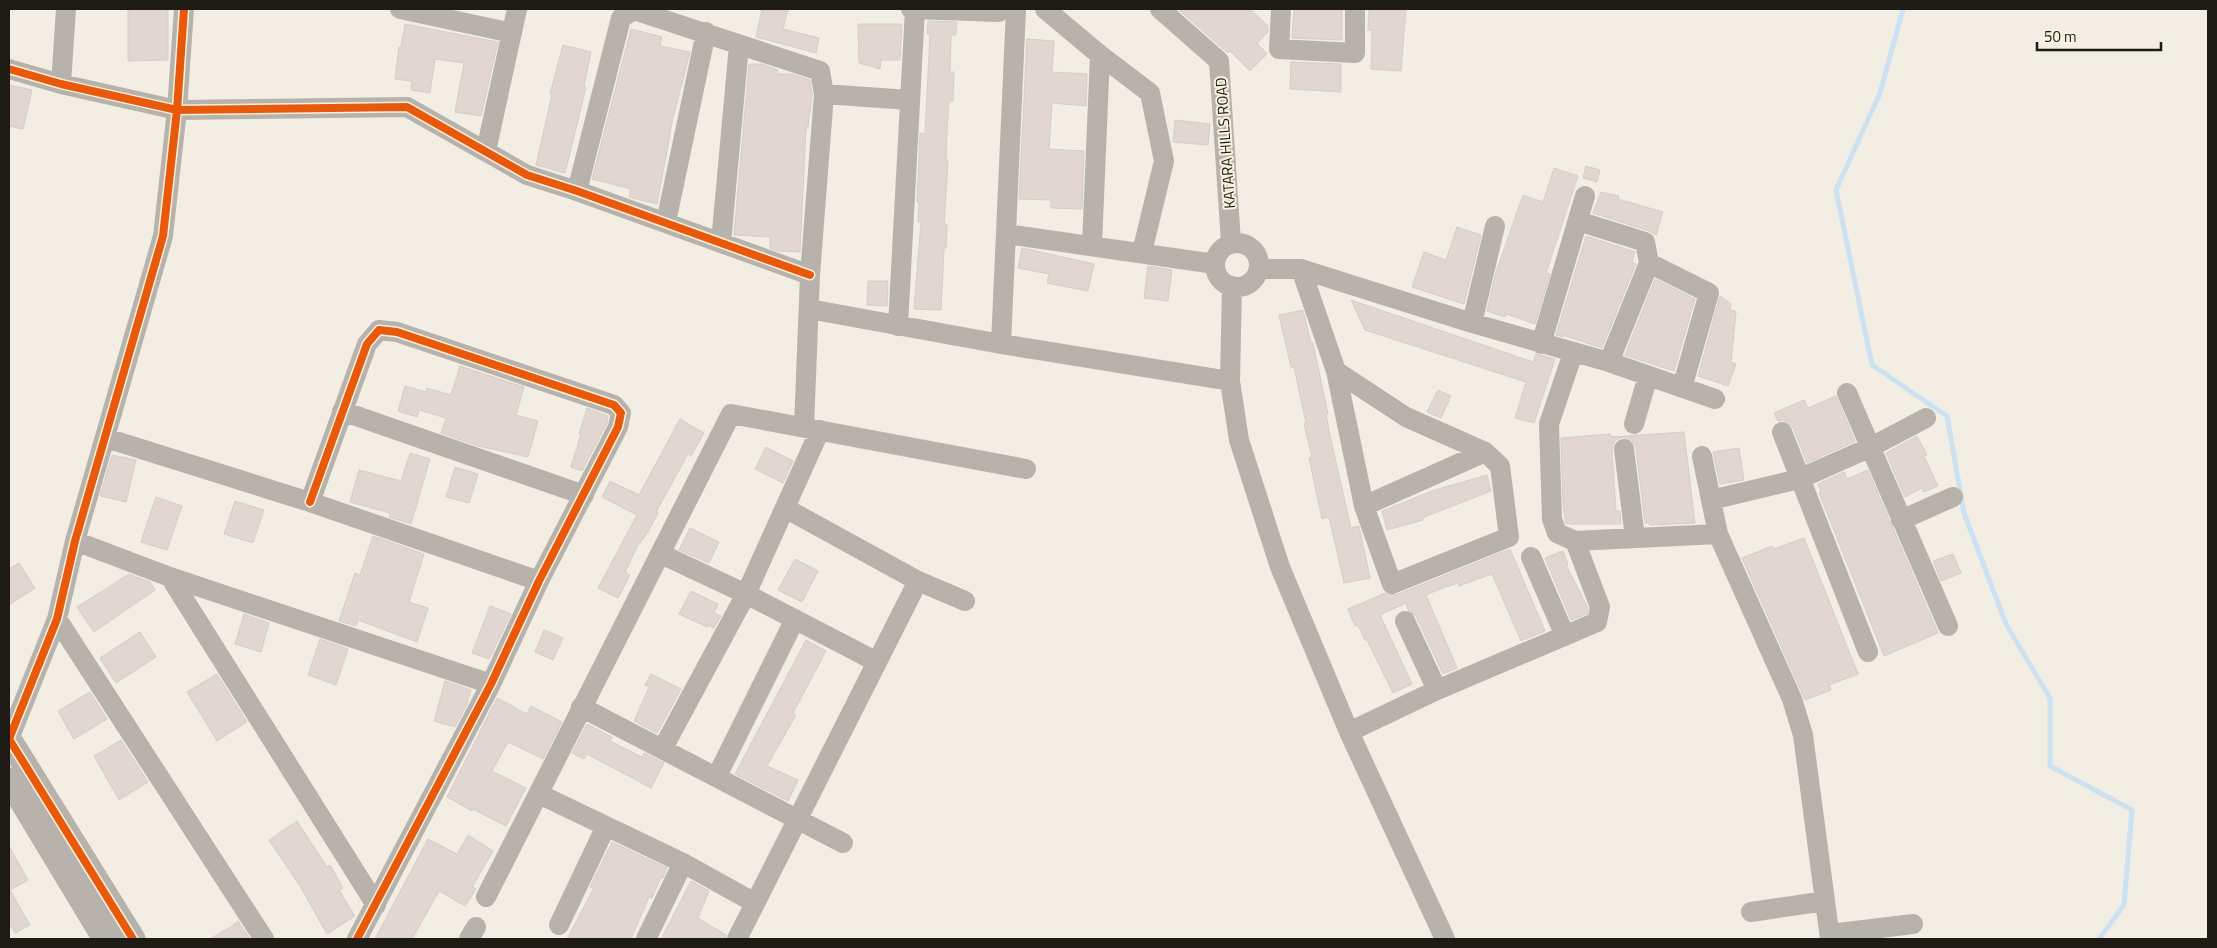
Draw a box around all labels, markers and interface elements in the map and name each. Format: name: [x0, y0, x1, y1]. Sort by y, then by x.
scale bar: [2037, 20, 2161, 52]
text: 50 m: [2044, 25, 2077, 48]
street label: KATARA HILLS ROAD: [1209, 77, 1241, 209]

